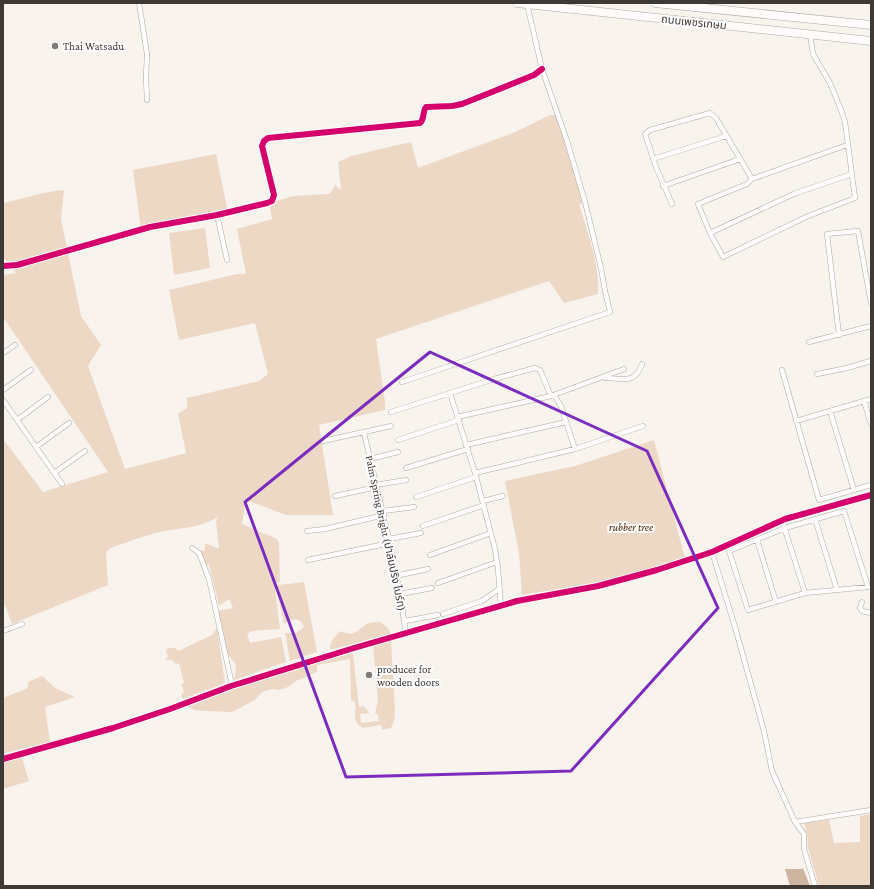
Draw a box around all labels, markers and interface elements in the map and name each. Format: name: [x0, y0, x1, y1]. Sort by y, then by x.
street label: ถนนเพชรเกษม: [661, 13, 727, 31]
place label: Thai Watsadu: [63, 40, 124, 52]
marker: Thai Watsadu: [50, 41, 60, 51]
street label: Palm Spring Bright (ปาล์มปริง ไบร์ท): [363, 454, 408, 612]
park label: rubber tree: [609, 521, 654, 533]
place label: producer for wooden doors: [377, 663, 439, 688]
marker: producer for wooden doors: [364, 670, 374, 680]

